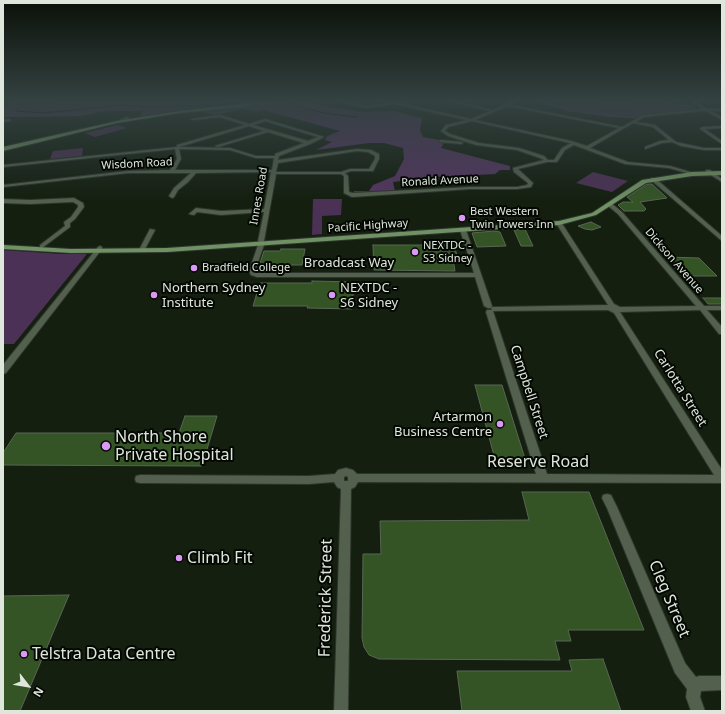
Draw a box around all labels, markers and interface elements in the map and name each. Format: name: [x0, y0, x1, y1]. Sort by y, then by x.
street label: Wisdom Road: [101, 156, 173, 172]
street label: Innes Road: [247, 166, 271, 226]
street label: Ronald Avenue: [401, 172, 479, 190]
place label: Best Western Twin Towers Inn: [470, 205, 554, 231]
marker: Best Western Twin Towers Inn: [457, 213, 467, 223]
street label: Pacific Highway: [327, 217, 409, 235]
street label: Dickson Avenue: [642, 226, 706, 296]
place label: NEXTDC - S3 Sidney: [423, 239, 472, 265]
marker: NEXTDC - S3 Sidney: [410, 247, 420, 257]
street label: Broadcast Way: [304, 255, 394, 271]
place label: Bradfield College: [202, 261, 290, 275]
marker: Bradfield College: [189, 263, 199, 273]
place label: Northern Sydney Institute: [162, 280, 265, 311]
place label: NEXTDC - S6 Sidney: [340, 280, 398, 311]
marker: Northern Sydney Institute: [149, 290, 159, 300]
marker: NEXTDC - S6 Sidney: [327, 290, 337, 300]
street label: Campbell Street: [507, 343, 551, 441]
street label: Carlotta Street: [650, 346, 710, 430]
place label: Artarmon Business Centre: [394, 409, 492, 440]
marker: Artarmon Business Centre: [495, 419, 505, 429]
place label: North Shore Private Hospital: [115, 427, 234, 465]
marker: North Shore Private Hospital: [100, 440, 112, 452]
street label: Reserve Road: [487, 452, 589, 472]
street label: Frederick Street: [315, 539, 337, 657]
place label: Climb Fit: [187, 548, 253, 568]
marker: Climb Fit: [174, 553, 184, 563]
street label: Cleg Street: [644, 558, 694, 640]
place label: Telstra Data Centre: [32, 644, 175, 664]
marker: Telstra Data Centre: [19, 649, 29, 659]
north arrow: [8, 666, 48, 706]
text: N: [30, 685, 47, 700]

